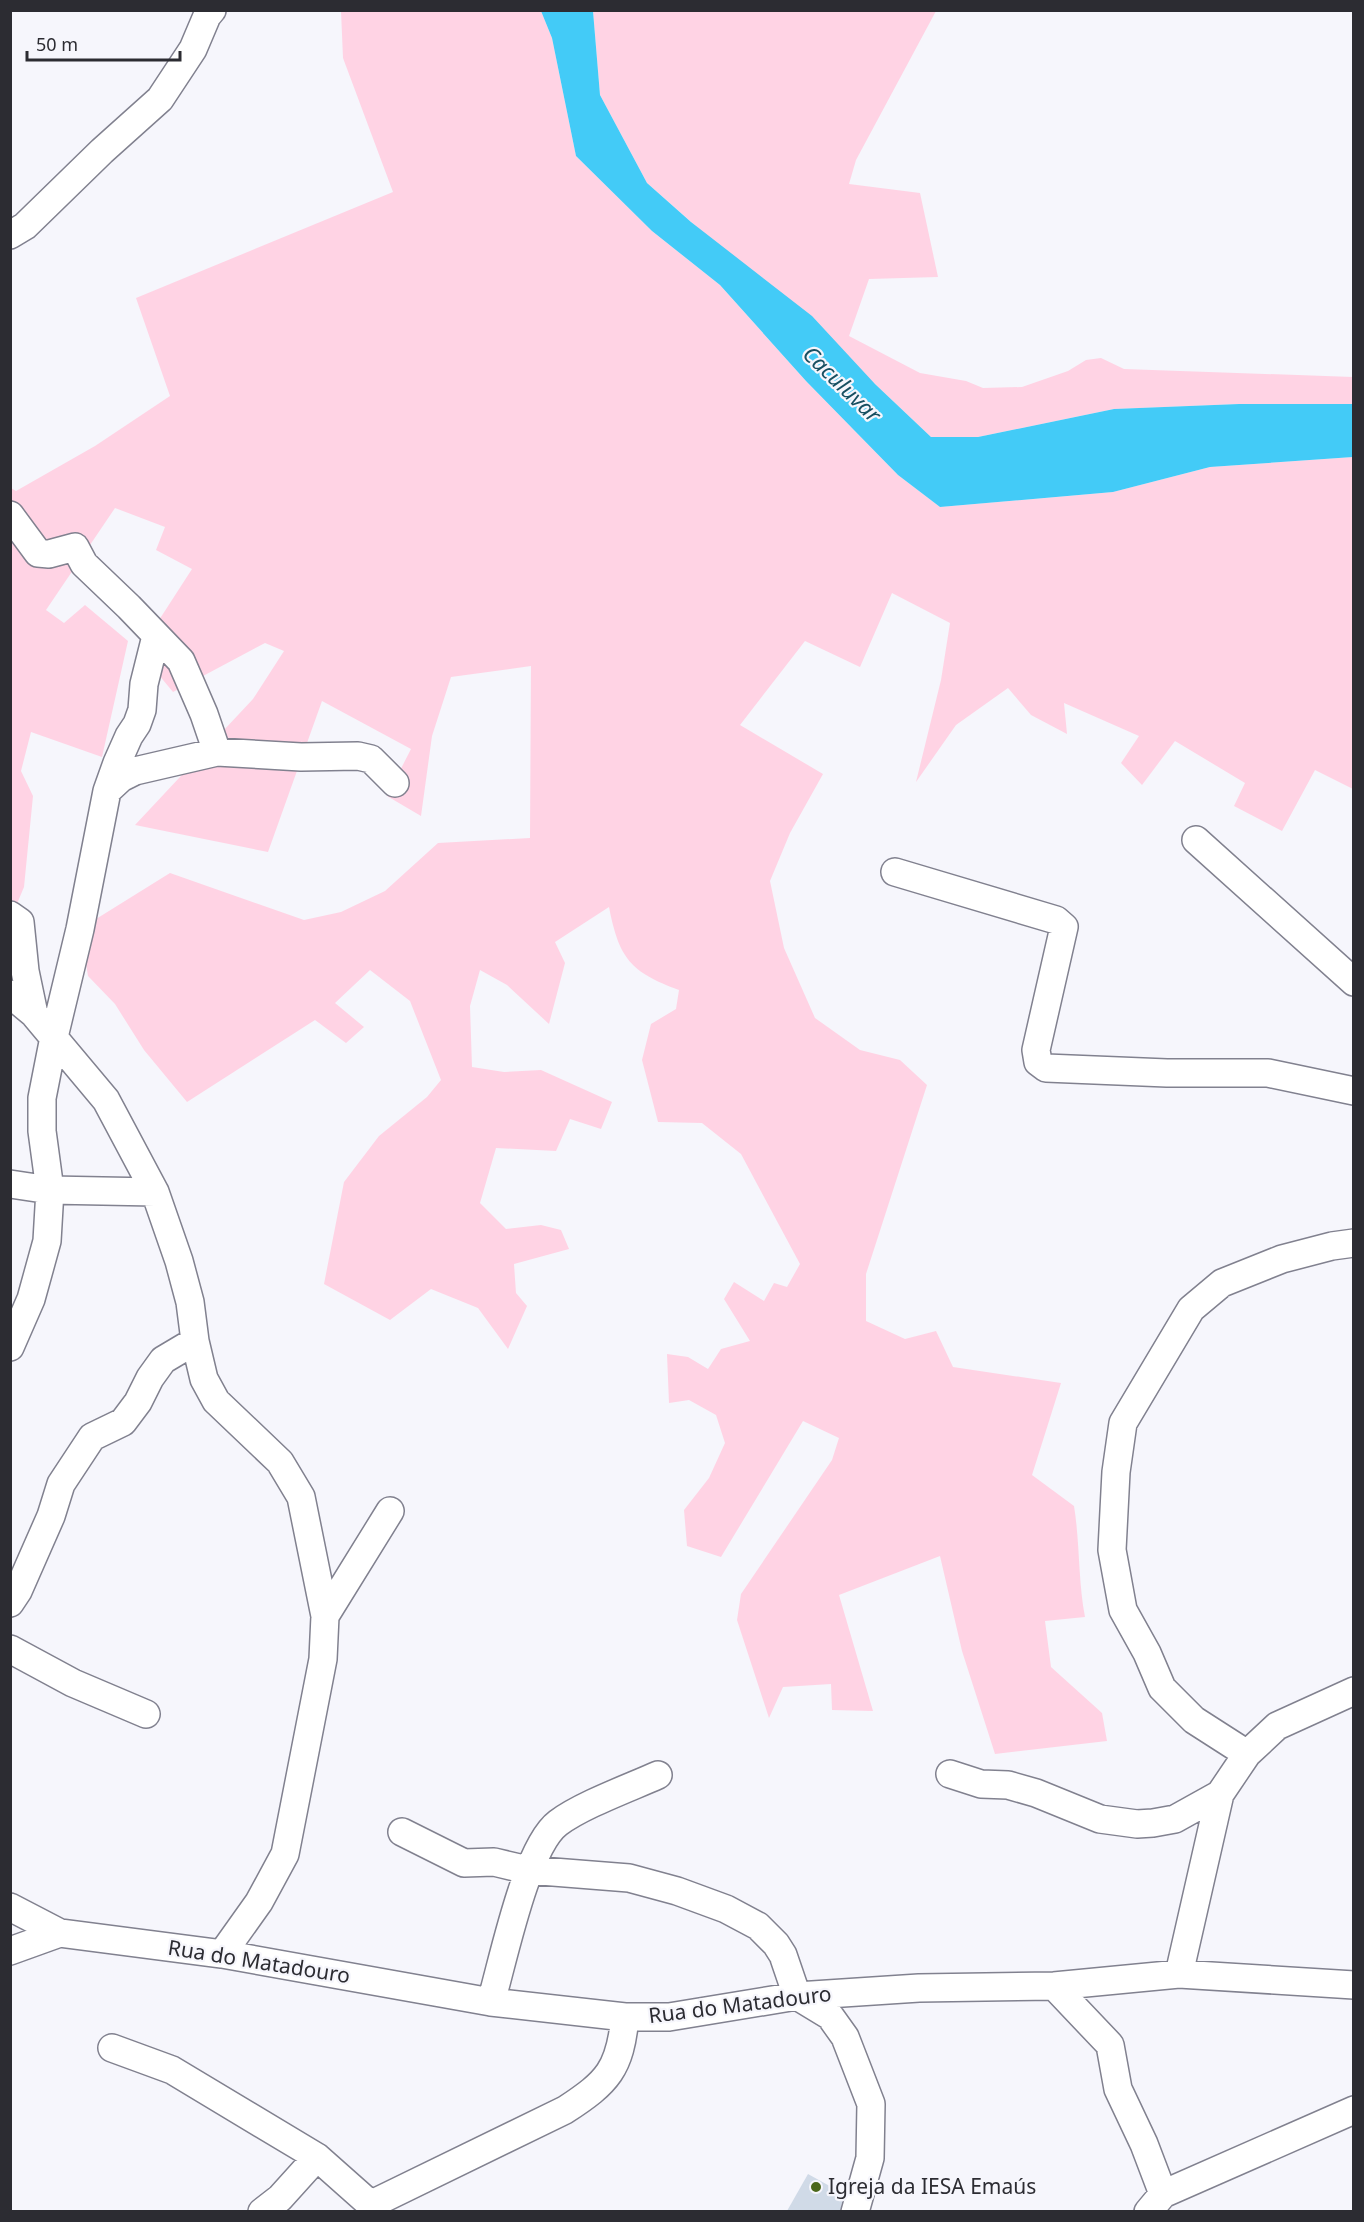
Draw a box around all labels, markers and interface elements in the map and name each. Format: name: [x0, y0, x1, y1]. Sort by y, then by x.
scale bar: [27, 24, 180, 62]
text: 50 m: [36, 32, 78, 56]
water label: Caculuvar: [797, 338, 889, 429]
street label: Rua do Matadouro: [166, 1933, 352, 1989]
street label: Rua do Matadouro: [647, 1979, 833, 2029]
place label: Igreja da IESA Emaús: [828, 2172, 1036, 2200]
marker: Igreja da IESA Emaús: [809, 2180, 823, 2194]

